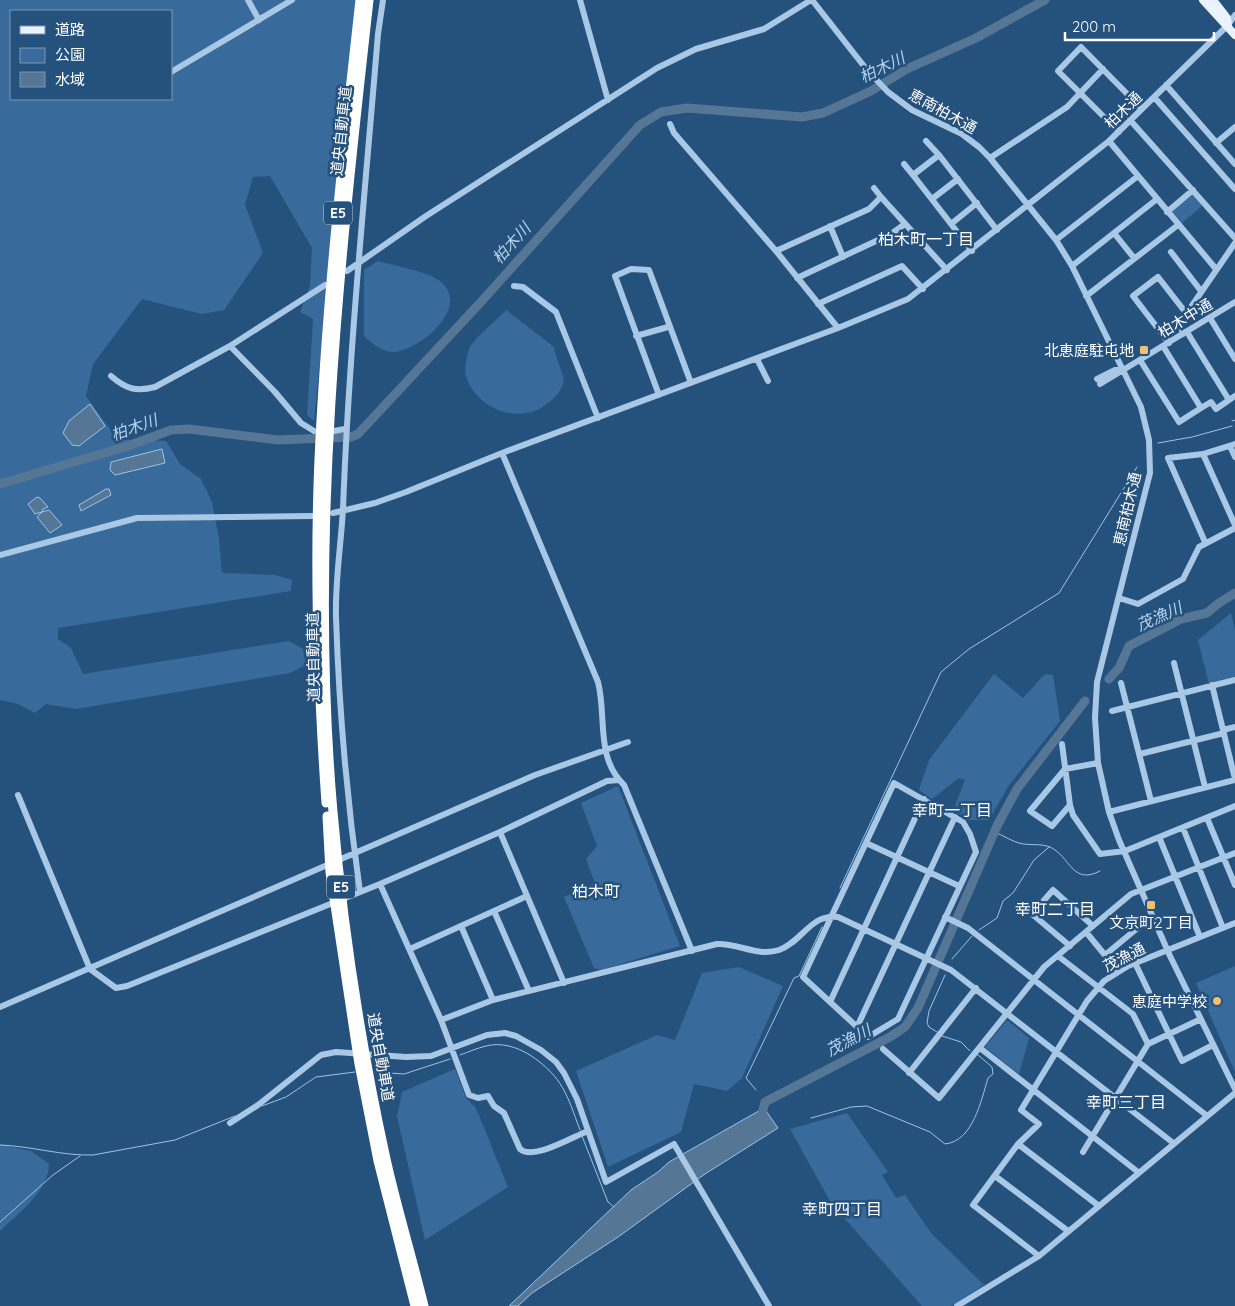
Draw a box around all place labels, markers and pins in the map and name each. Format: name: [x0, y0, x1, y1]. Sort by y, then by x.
place label: 北恵庭駐屯地: [1044, 341, 1134, 360]
marker: 北恵庭駐屯地: [1138, 344, 1150, 356]
marker: 文京町2丁目: [1145, 899, 1157, 911]
place label: 文京町2丁目: [1109, 913, 1193, 932]
place label: 恵庭中学校: [1132, 992, 1207, 1011]
marker: 恵庭中学校: [1211, 995, 1223, 1007]

